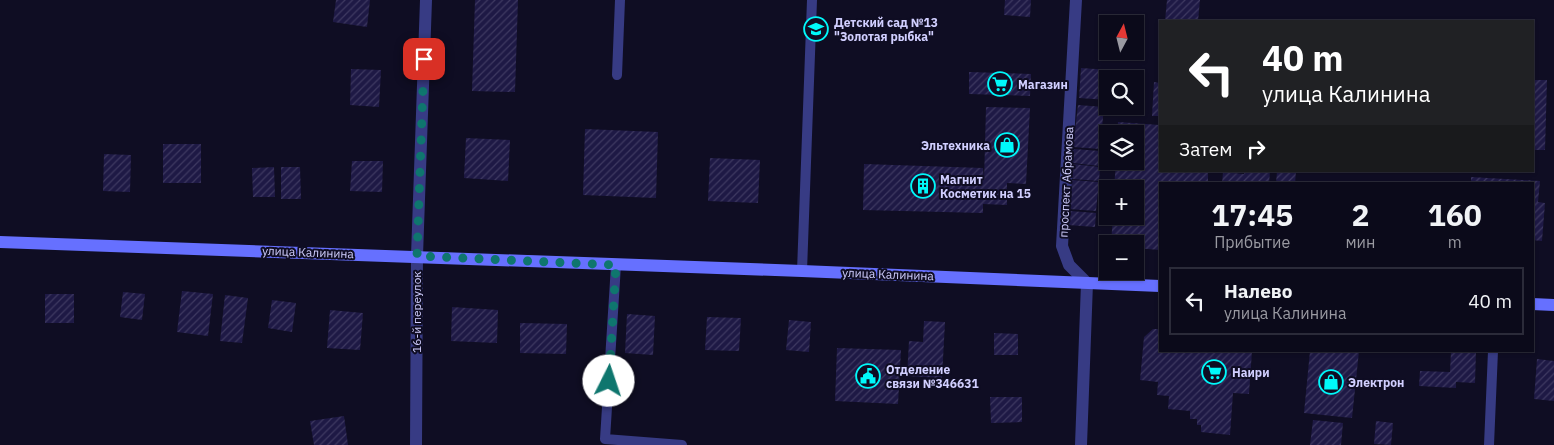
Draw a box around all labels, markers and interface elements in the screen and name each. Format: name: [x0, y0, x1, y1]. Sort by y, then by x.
place label: Детский сад №13 "Золотая рыбка": [834, 15, 938, 44]
north arrow: [1099, 15, 1144, 60]
map controls: [1099, 15, 1144, 280]
school or university icon: Детский сад №13 "Золотая рыбка": [803, 16, 829, 42]
text: 40 m: [1262, 35, 1344, 81]
pin: [403, 38, 445, 80]
icon: left: [1179, 40, 1244, 105]
icon: arrive: [410, 45, 438, 73]
button: search: [1099, 70, 1144, 115]
supermarket icon: Магазин: [987, 71, 1013, 97]
place label: Магазин: [1018, 77, 1068, 92]
text: улица Калинина: [1262, 79, 1430, 108]
button: layers: [1099, 125, 1144, 170]
street label: проспект Абрамова: [1056, 126, 1076, 238]
shop icon: Эльтехника: [994, 132, 1020, 158]
icon: right: [1242, 135, 1270, 163]
text: Затем: [1179, 137, 1232, 161]
place label: Эльтехника: [921, 138, 990, 153]
place label: Магнит Косметик на 15: [940, 172, 1031, 201]
building icon: Магнит Косметик на 15: [910, 173, 936, 199]
button: +: [1099, 180, 1144, 225]
text: 17:45: [1211, 195, 1293, 234]
text: 2: [1351, 195, 1369, 234]
text: 160: [1428, 195, 1482, 234]
text: Прибытие: [1214, 232, 1290, 252]
text: мин: [1345, 232, 1375, 252]
text: m: [1448, 232, 1462, 252]
button: −: [1099, 235, 1144, 280]
street label: улица Калинина: [262, 243, 355, 261]
street label: улица Калинина: [842, 265, 935, 283]
street label: 16-й переулок: [409, 271, 424, 353]
text: Налево: [1224, 279, 1293, 303]
icon: left: [1181, 287, 1209, 315]
text: 40 m: [1468, 289, 1512, 313]
text: улица Калинина: [1224, 303, 1347, 323]
position arrow: [582, 354, 634, 406]
supermarket icon: Наири: [1201, 359, 1227, 385]
place label: Отделение связи №346631: [886, 362, 979, 391]
public building icon: Отделение связи №346631: [855, 363, 881, 389]
place label: Наири: [1232, 365, 1270, 380]
shop icon: Электрон: [1318, 369, 1344, 395]
place label: Электрон: [1348, 375, 1404, 390]

